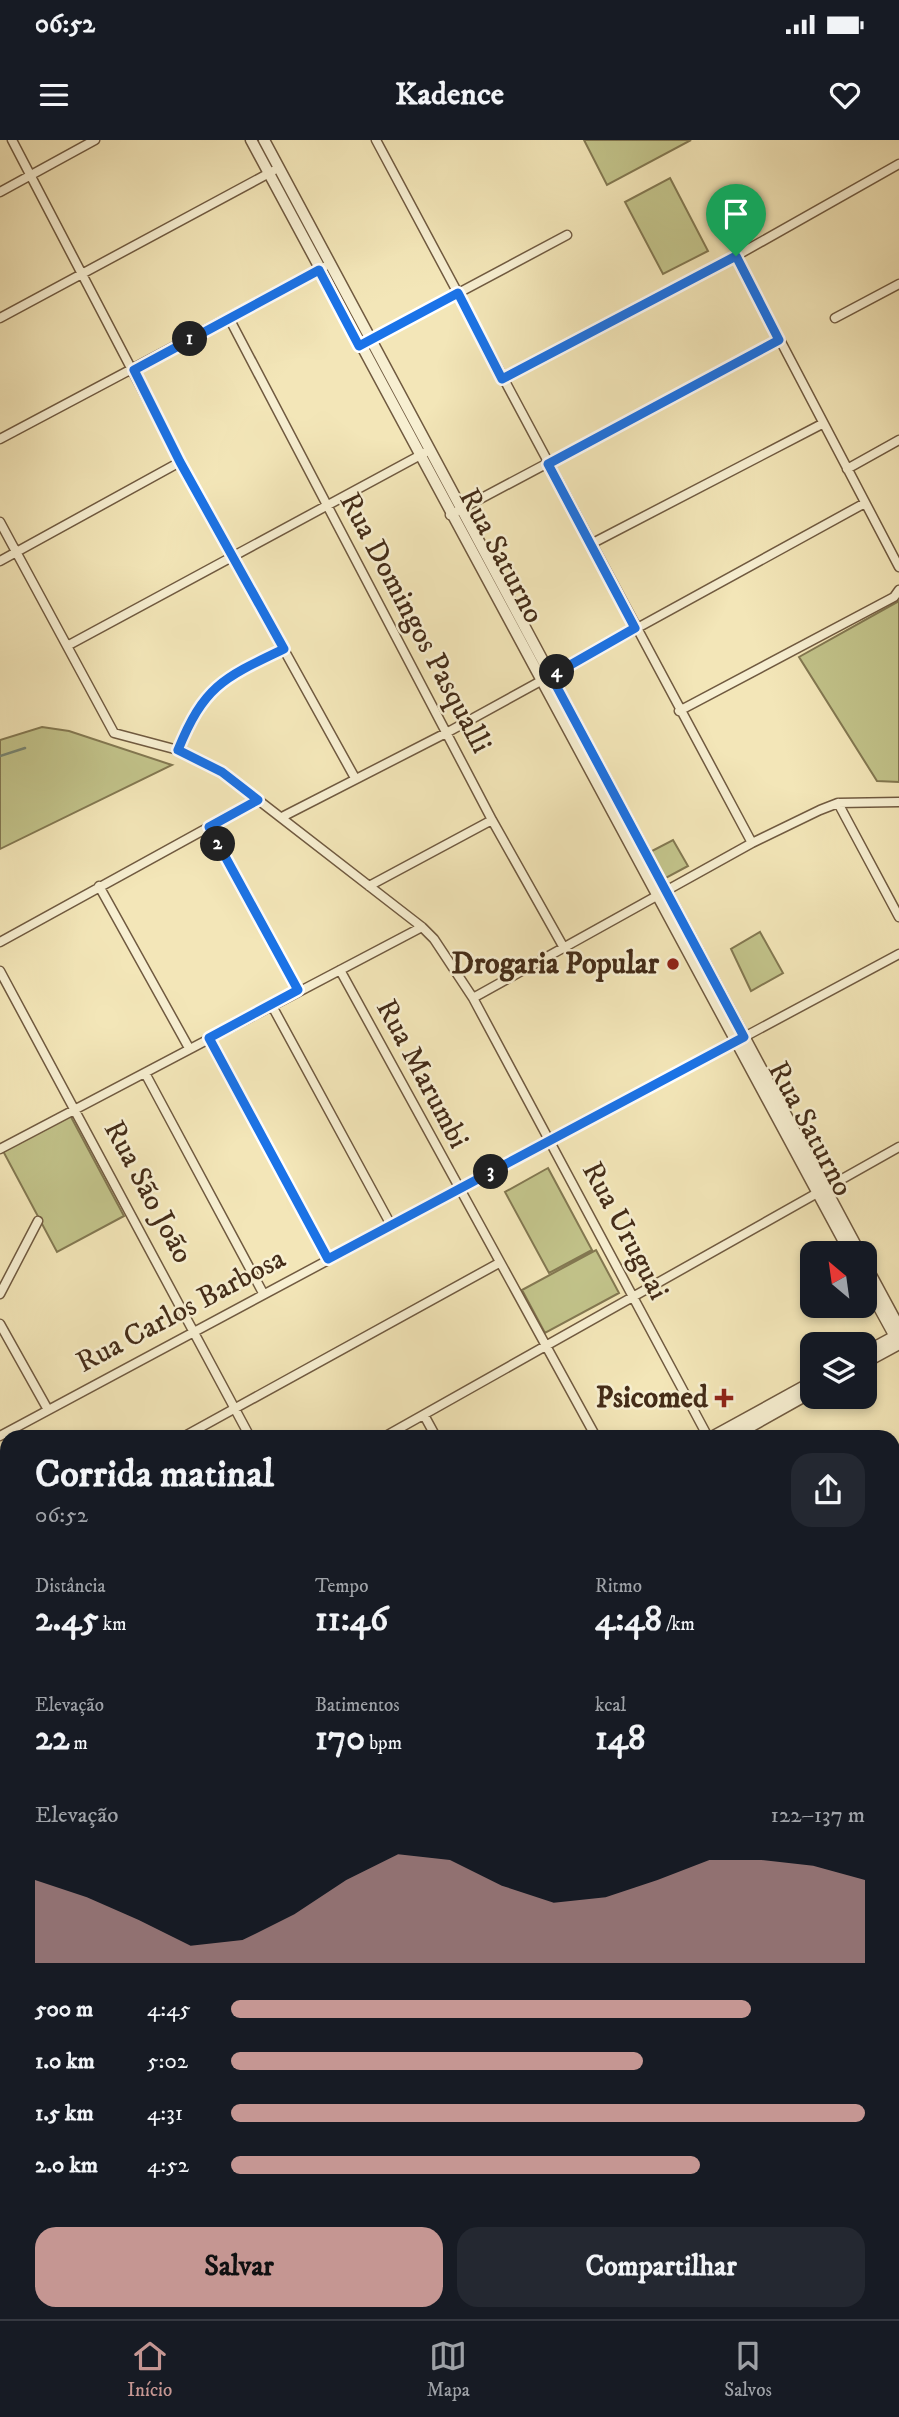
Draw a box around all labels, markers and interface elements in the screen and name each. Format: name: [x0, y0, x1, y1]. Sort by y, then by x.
text: 06:52: [35, 8, 95, 41]
text: Kadence: [395, 75, 504, 115]
icon: menu: [35, 76, 73, 114]
icon: heart: [826, 76, 864, 114]
pin: [706, 184, 766, 256]
icon: arrive: [717, 195, 755, 233]
pin: 1: [172, 322, 208, 356]
text: 1: [186, 327, 193, 350]
street label: Rua Saturno: [450, 482, 552, 630]
street label: Rua Domingos Pasqualli: [331, 486, 499, 760]
pin: 4: [540, 654, 574, 690]
text: 4: [551, 660, 562, 683]
pin: 2: [200, 826, 235, 862]
text: 2: [213, 832, 222, 855]
place label: Drogaria Popular: [452, 946, 660, 983]
marker: Drogaria Popular: [665, 956, 681, 972]
street label: Rua Marumbi: [367, 993, 477, 1155]
street label: Rua Saturno: [759, 1055, 861, 1203]
street label: Rua São João: [95, 1114, 201, 1270]
pin: 3: [474, 1154, 508, 1190]
street label: Rua Uruguai: [573, 1156, 677, 1306]
text: 3: [487, 1160, 494, 1183]
street label: Rua Carlos Barbosa: [70, 1240, 292, 1382]
north arrow: [800, 1241, 877, 1318]
map controls: [800, 1241, 877, 1409]
button: layers: [800, 1332, 877, 1409]
place label: Psicomed: [596, 1380, 709, 1417]
marker: Psicomed: [714, 1388, 734, 1408]
text: Corrida matinal: [35, 1451, 274, 1499]
button: share: [791, 1453, 865, 1527]
text: 06:52: [35, 1501, 88, 1530]
text: Distância: [35, 1575, 106, 1598]
text: Tempo: [315, 1575, 368, 1598]
text: Ritmo: [595, 1575, 642, 1598]
text: 2.45: [35, 1598, 99, 1642]
text: 11:46: [315, 1598, 388, 1642]
text: 4:48: [595, 1598, 662, 1642]
text: km: [99, 1613, 126, 1636]
text: /km: [662, 1613, 695, 1636]
text: Elevação: [35, 1694, 104, 1717]
text: Batimentos: [315, 1694, 400, 1717]
text: kcal: [595, 1694, 626, 1717]
text: 22: [35, 1717, 69, 1761]
text: 170: [315, 1717, 365, 1761]
text: 148: [595, 1717, 646, 1761]
text: m: [69, 1732, 88, 1755]
text: bpm: [365, 1732, 402, 1755]
text: Elevação: [35, 1801, 118, 1830]
text: 122–137 m: [770, 1801, 865, 1830]
text: 500 m: [35, 1995, 93, 2024]
text: 4:45: [147, 1995, 191, 2024]
text: 1.0 km: [35, 2047, 95, 2076]
text: 5:02: [147, 2047, 188, 2076]
text: 1.5 km: [35, 2099, 94, 2128]
text: 4:31: [147, 2099, 183, 2128]
text: 2.0 km: [35, 2151, 98, 2180]
text: 4:52: [147, 2151, 189, 2180]
button: Salvar: [35, 2227, 443, 2307]
button: Compartilhar: [457, 2227, 865, 2307]
tab: Início: [127, 2337, 172, 2402]
tab: Mapa: [427, 2337, 470, 2402]
tab: Salvos: [724, 2337, 772, 2402]

